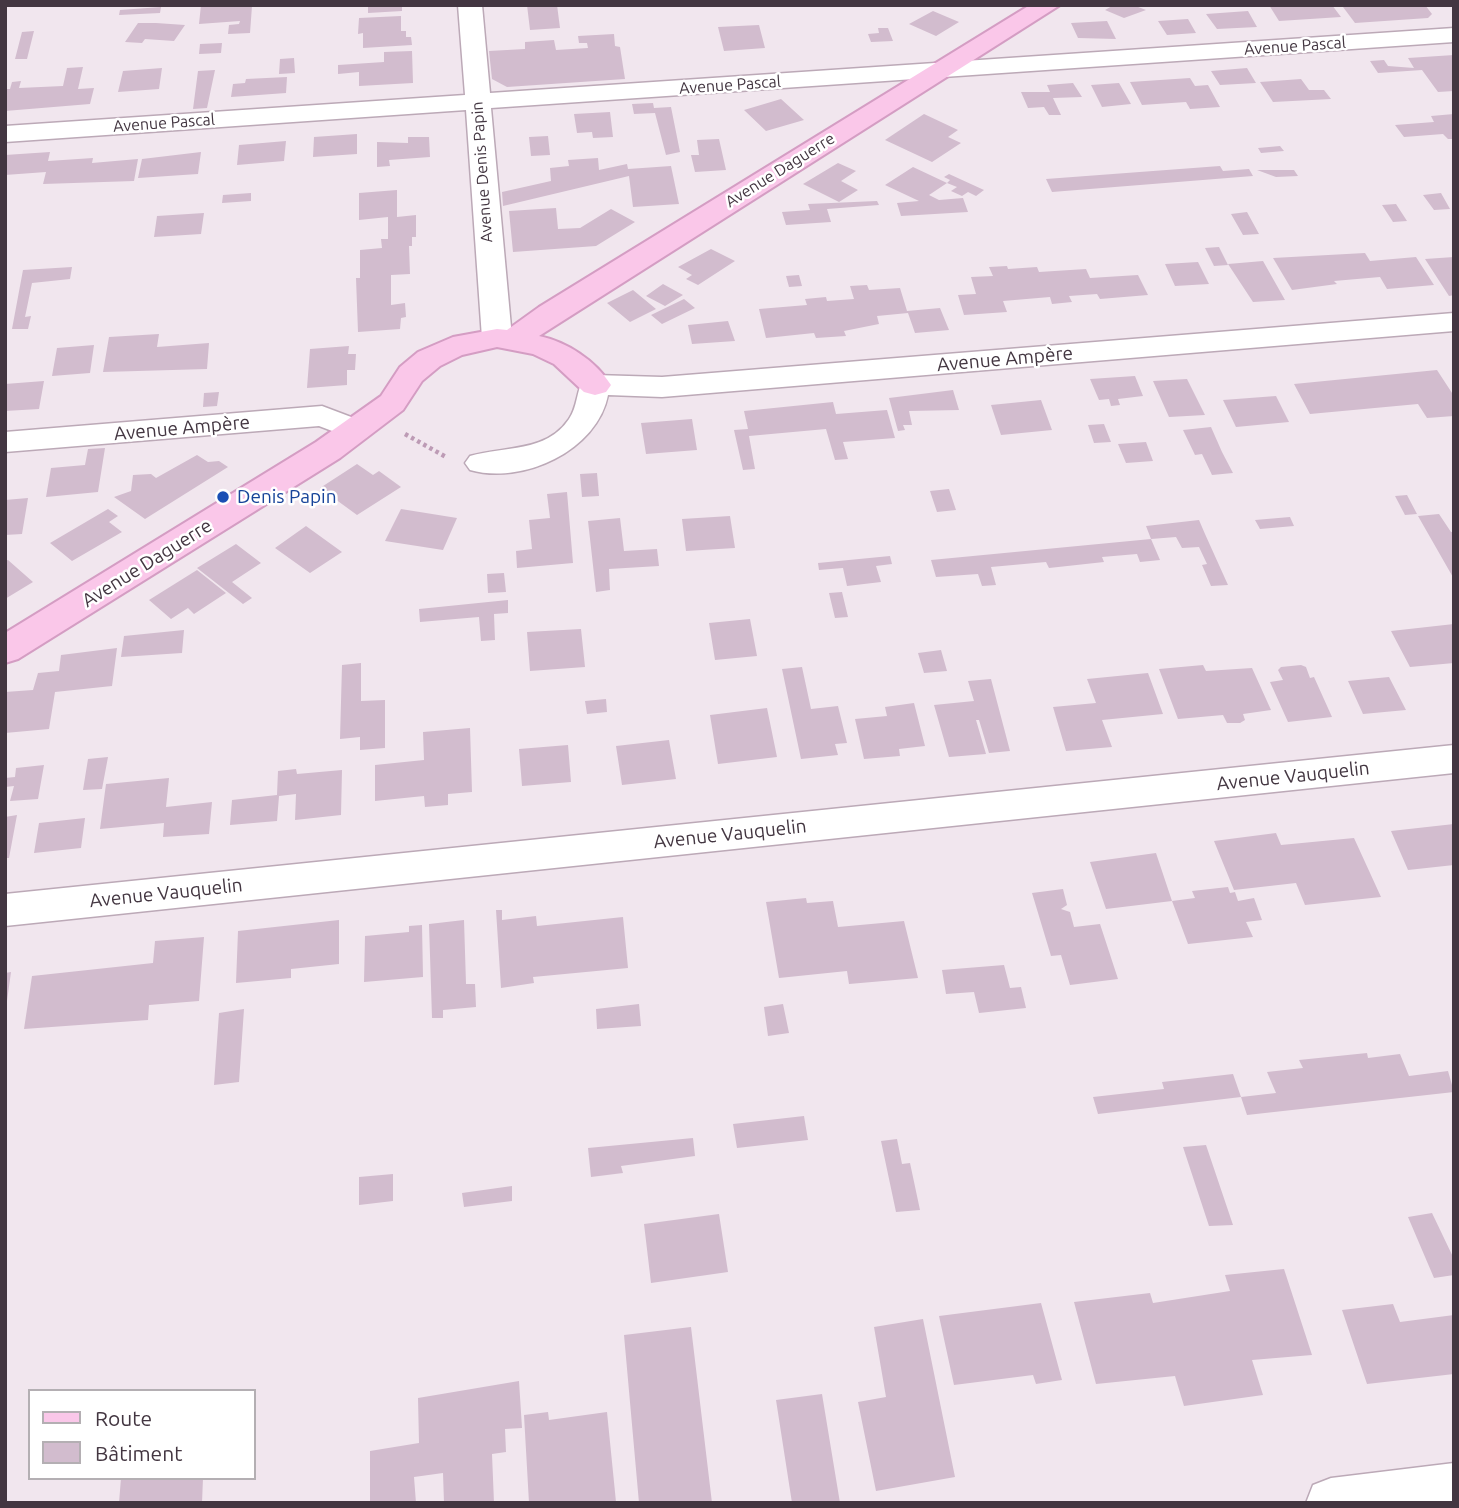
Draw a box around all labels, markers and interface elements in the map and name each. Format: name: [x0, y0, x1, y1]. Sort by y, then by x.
street label: Avenue Pascal: [1243, 33, 1347, 59]
street label: Avenue Pascal: [678, 72, 782, 98]
street label: Avenue Denis Papin: [467, 101, 497, 243]
street label: Avenue Pascal: [112, 110, 216, 136]
street label: Avenue Daguerre: [722, 129, 838, 211]
street label: Avenue Ampère: [936, 342, 1074, 376]
street label: Avenue Ampère: [113, 411, 251, 445]
place label: Denis Papin: [237, 486, 337, 508]
marker: Denis Papin: [215, 489, 231, 505]
street label: Avenue Daguerre: [78, 514, 216, 612]
street label: Avenue Vauquelin: [1215, 757, 1371, 795]
street label: Avenue Vauquelin: [652, 815, 808, 853]
street label: Avenue Vauquelin: [88, 874, 244, 912]
legend: [28, 1389, 256, 1480]
text: Route: [95, 1406, 152, 1430]
text: Bâtiment: [95, 1441, 182, 1465]

